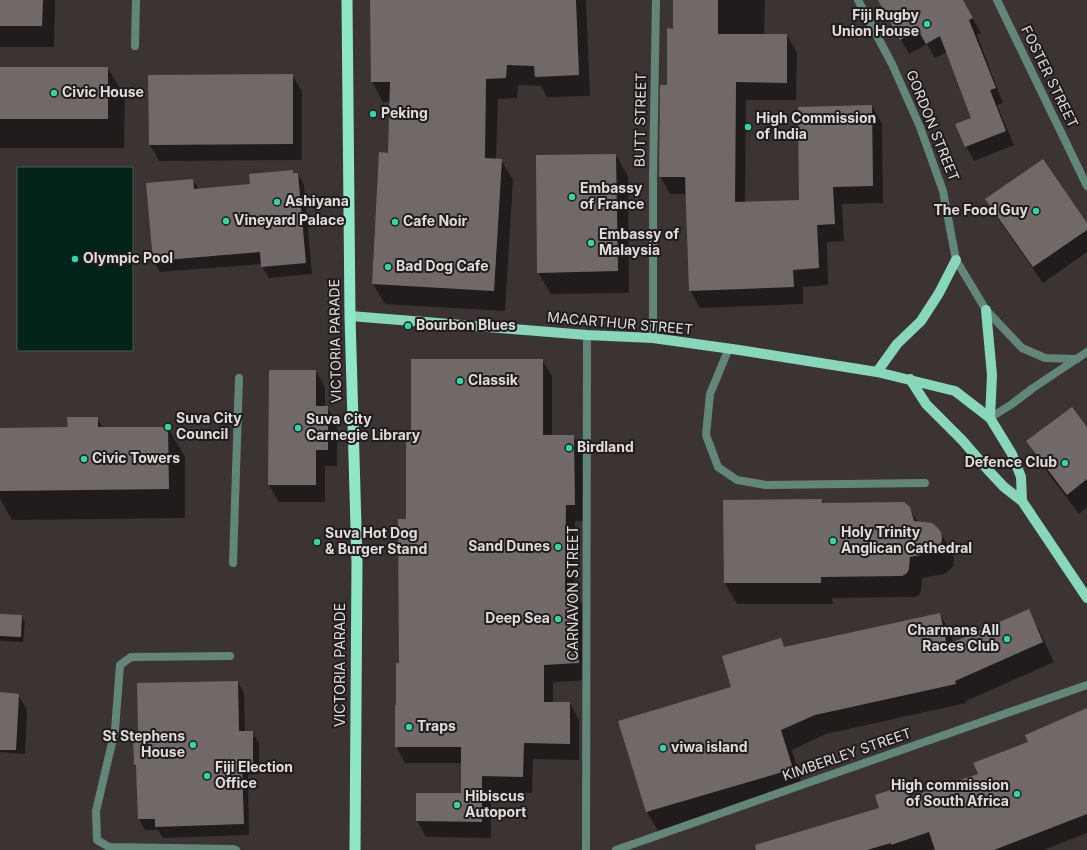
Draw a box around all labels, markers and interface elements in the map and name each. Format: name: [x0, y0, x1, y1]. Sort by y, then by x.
place label: Fiji Rugby Union House: [832, 8, 919, 40]
marker: Fiji Rugby Union House: [922, 19, 932, 29]
street label: FOSTER STREET: [1017, 23, 1081, 131]
street label: GORDON STREET: [902, 68, 962, 184]
street label: BUTT STREET: [632, 73, 650, 167]
place label: Civic House: [62, 85, 144, 101]
marker: Civic House: [49, 88, 59, 98]
place label: Peking: [381, 106, 428, 122]
marker: Peking: [368, 109, 378, 119]
place label: High Commission of India: [756, 111, 876, 144]
marker: High Commission of India: [743, 122, 753, 132]
place label: Embassy of France: [580, 181, 644, 214]
marker: Embassy of France: [567, 192, 577, 202]
place label: Ashiyana: [285, 194, 349, 210]
marker: Ashiyana: [272, 197, 282, 207]
place label: The Food Guy: [934, 203, 1028, 219]
marker: The Food Guy: [1031, 206, 1041, 216]
place label: Vineyard Palace: [234, 213, 344, 229]
place label: Cafe Noir: [403, 214, 467, 230]
marker: Vineyard Palace: [221, 216, 231, 226]
marker: Cafe Noir: [390, 217, 400, 227]
place label: Embassy of Malaysia: [599, 227, 679, 260]
marker: Embassy of Malaysia: [586, 238, 596, 248]
place label: Olympic Pool: [83, 251, 173, 267]
marker: Olympic Pool: [70, 254, 80, 264]
place label: Bad Dog Cafe: [396, 259, 488, 275]
marker: Bad Dog Cafe: [383, 262, 393, 272]
street label: VICTORIA PARADE: [327, 279, 345, 403]
street label: MACARTHUR STREET: [546, 309, 694, 339]
place label: Bourbon Blues: [416, 318, 516, 334]
marker: Bourbon Blues: [403, 321, 413, 331]
place label: Classik: [468, 373, 518, 389]
marker: Classik: [455, 376, 465, 386]
place label: Suva City Council: [176, 411, 242, 444]
place label: Suva City Carnegie Library: [306, 412, 420, 444]
marker: Suva City Council: [163, 422, 173, 432]
marker: Suva City Carnegie Library: [293, 423, 303, 433]
place label: Birdland: [577, 440, 634, 456]
marker: Birdland: [564, 443, 574, 453]
place label: Civic Towers: [92, 451, 180, 467]
marker: Civic Towers: [79, 454, 89, 464]
place label: Defence Club: [965, 455, 1057, 471]
marker: Defence Club: [1060, 458, 1070, 468]
street label: CARNAVON STREET: [566, 525, 582, 661]
place label: Holy Trinity Anglican Cathedral: [841, 525, 972, 558]
place label: Suva Hot Dog & Burger Stand: [325, 526, 427, 558]
marker: Holy Trinity Anglican Cathedral: [828, 536, 838, 546]
marker: Suva Hot Dog & Burger Stand: [312, 537, 322, 547]
place label: Sand Dunes: [468, 539, 550, 555]
marker: Sand Dunes: [553, 542, 563, 552]
street label: VICTORIA PARADE: [333, 603, 349, 727]
place label: Deep Sea: [485, 611, 550, 627]
marker: Deep Sea: [553, 614, 563, 624]
place label: Charmans All Races Club: [907, 623, 999, 656]
marker: Charmans All Races Club: [1002, 634, 1012, 644]
place label: Traps: [417, 719, 456, 735]
marker: Traps: [404, 722, 414, 732]
street label: KIMBERLEY STREET: [780, 725, 914, 785]
place label: St Stephens House: [102, 729, 185, 762]
marker: St Stephens House: [188, 740, 198, 750]
place label: viwa island: [671, 740, 748, 756]
marker: viwa island: [658, 743, 668, 753]
place label: Fiji Election Office: [215, 760, 293, 792]
marker: Fiji Election Office: [202, 771, 212, 781]
place label: High commission of South Africa: [891, 778, 1009, 810]
place label: Hibiscus Autoport: [465, 789, 526, 822]
marker: High commission of South Africa: [1012, 789, 1022, 799]
marker: Hibiscus Autoport: [452, 800, 462, 810]

